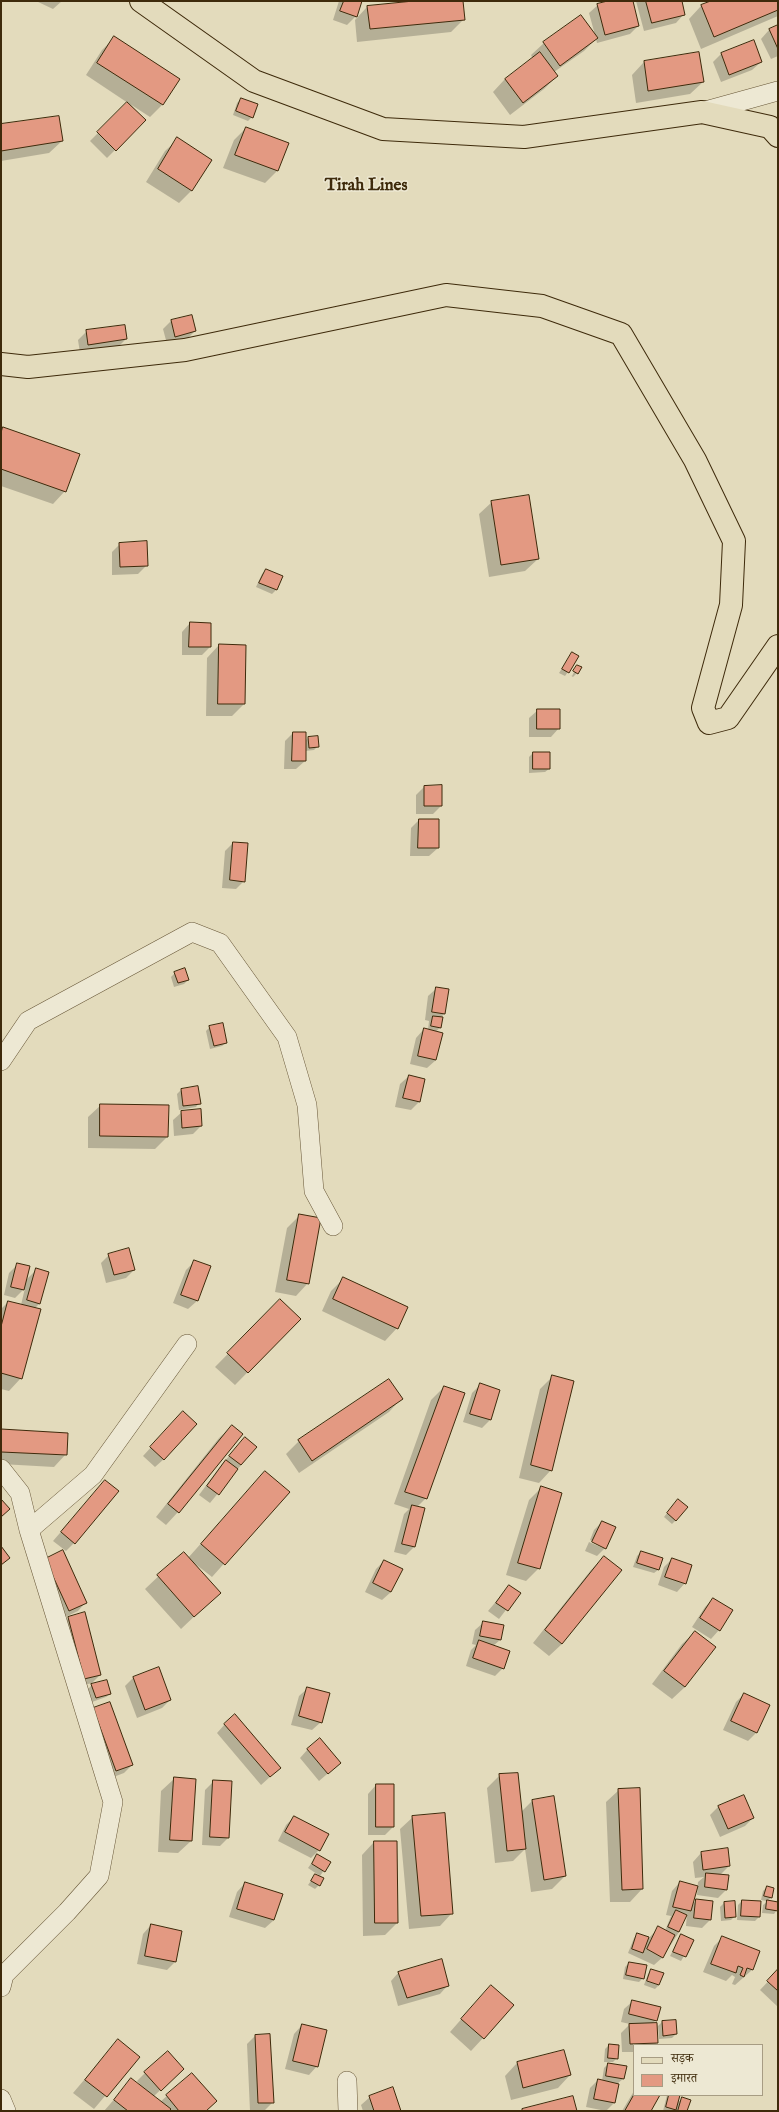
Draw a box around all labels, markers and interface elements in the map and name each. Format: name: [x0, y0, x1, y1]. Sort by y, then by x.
district label: Tirah Lines: [325, 177, 407, 197]
legend: [633, 2044, 763, 2096]
text: सड़क: [671, 2051, 694, 2066]
text: इमारत: [671, 2071, 697, 2086]

